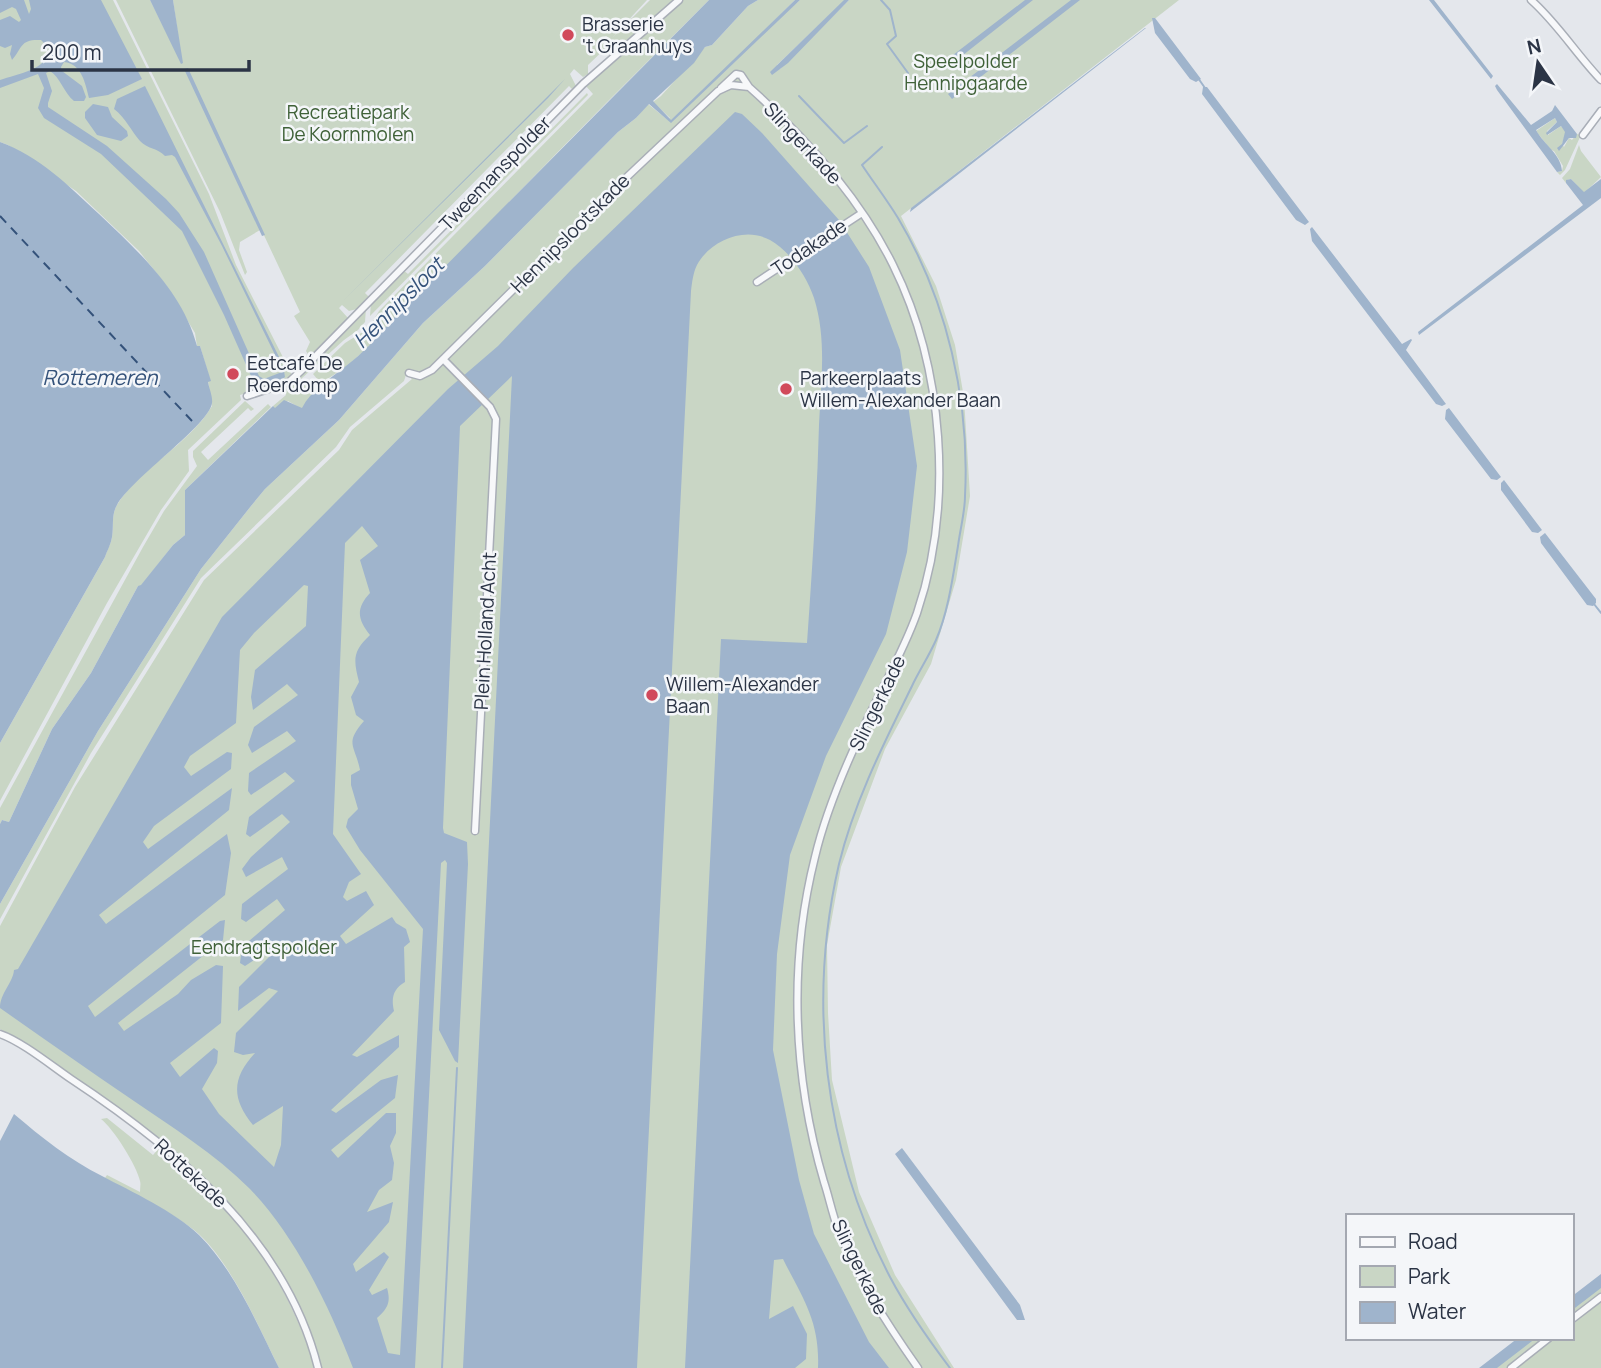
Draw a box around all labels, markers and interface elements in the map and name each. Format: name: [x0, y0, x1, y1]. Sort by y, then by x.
place label: Brasserie 't Graanhuys: [582, 11, 692, 59]
marker: Brasserie 't Graanhuys: [560, 27, 576, 43]
scale bar: [32, 28, 248, 72]
north arrow: [1503, 28, 1573, 98]
text: N: [1525, 32, 1544, 61]
text: 200 m: [42, 38, 102, 66]
park label: Speelpolder Hennipgaarde: [904, 48, 1028, 96]
street label: Slingerkade: [758, 96, 848, 190]
park label: Recreatiepark De Koornmolen: [282, 99, 414, 147]
street label: Tweemanspolder: [433, 110, 557, 236]
street label: Hennipslootskade: [505, 168, 635, 298]
street label: Todakade: [766, 212, 852, 282]
water label: Hennipsloot: [347, 249, 452, 354]
place label: Eetcafé De Roerdomp: [247, 350, 343, 398]
water label: Rottemeren: [43, 363, 159, 391]
place label: Parkeerplaats Willem-Alexander Baan: [800, 365, 1001, 413]
marker: Eetcafé De Roerdomp: [225, 366, 241, 382]
marker: Parkeerplaats Willem-Alexander Baan: [778, 381, 794, 397]
street label: Plein Holland Acht: [468, 551, 502, 711]
street label: Slingerkade: [843, 651, 911, 755]
place label: Willem-Alexander Baan: [666, 671, 819, 719]
marker: Willem-Alexander Baan: [644, 687, 660, 703]
park label: Eendragtspolder: [191, 934, 337, 960]
street label: Rottekade: [149, 1133, 233, 1213]
legend: [1346, 1214, 1573, 1340]
street label: Slingerkade: [826, 1215, 894, 1319]
text: Road: [1408, 1227, 1458, 1255]
text: Park: [1408, 1262, 1450, 1290]
text: Water: [1408, 1297, 1467, 1325]

